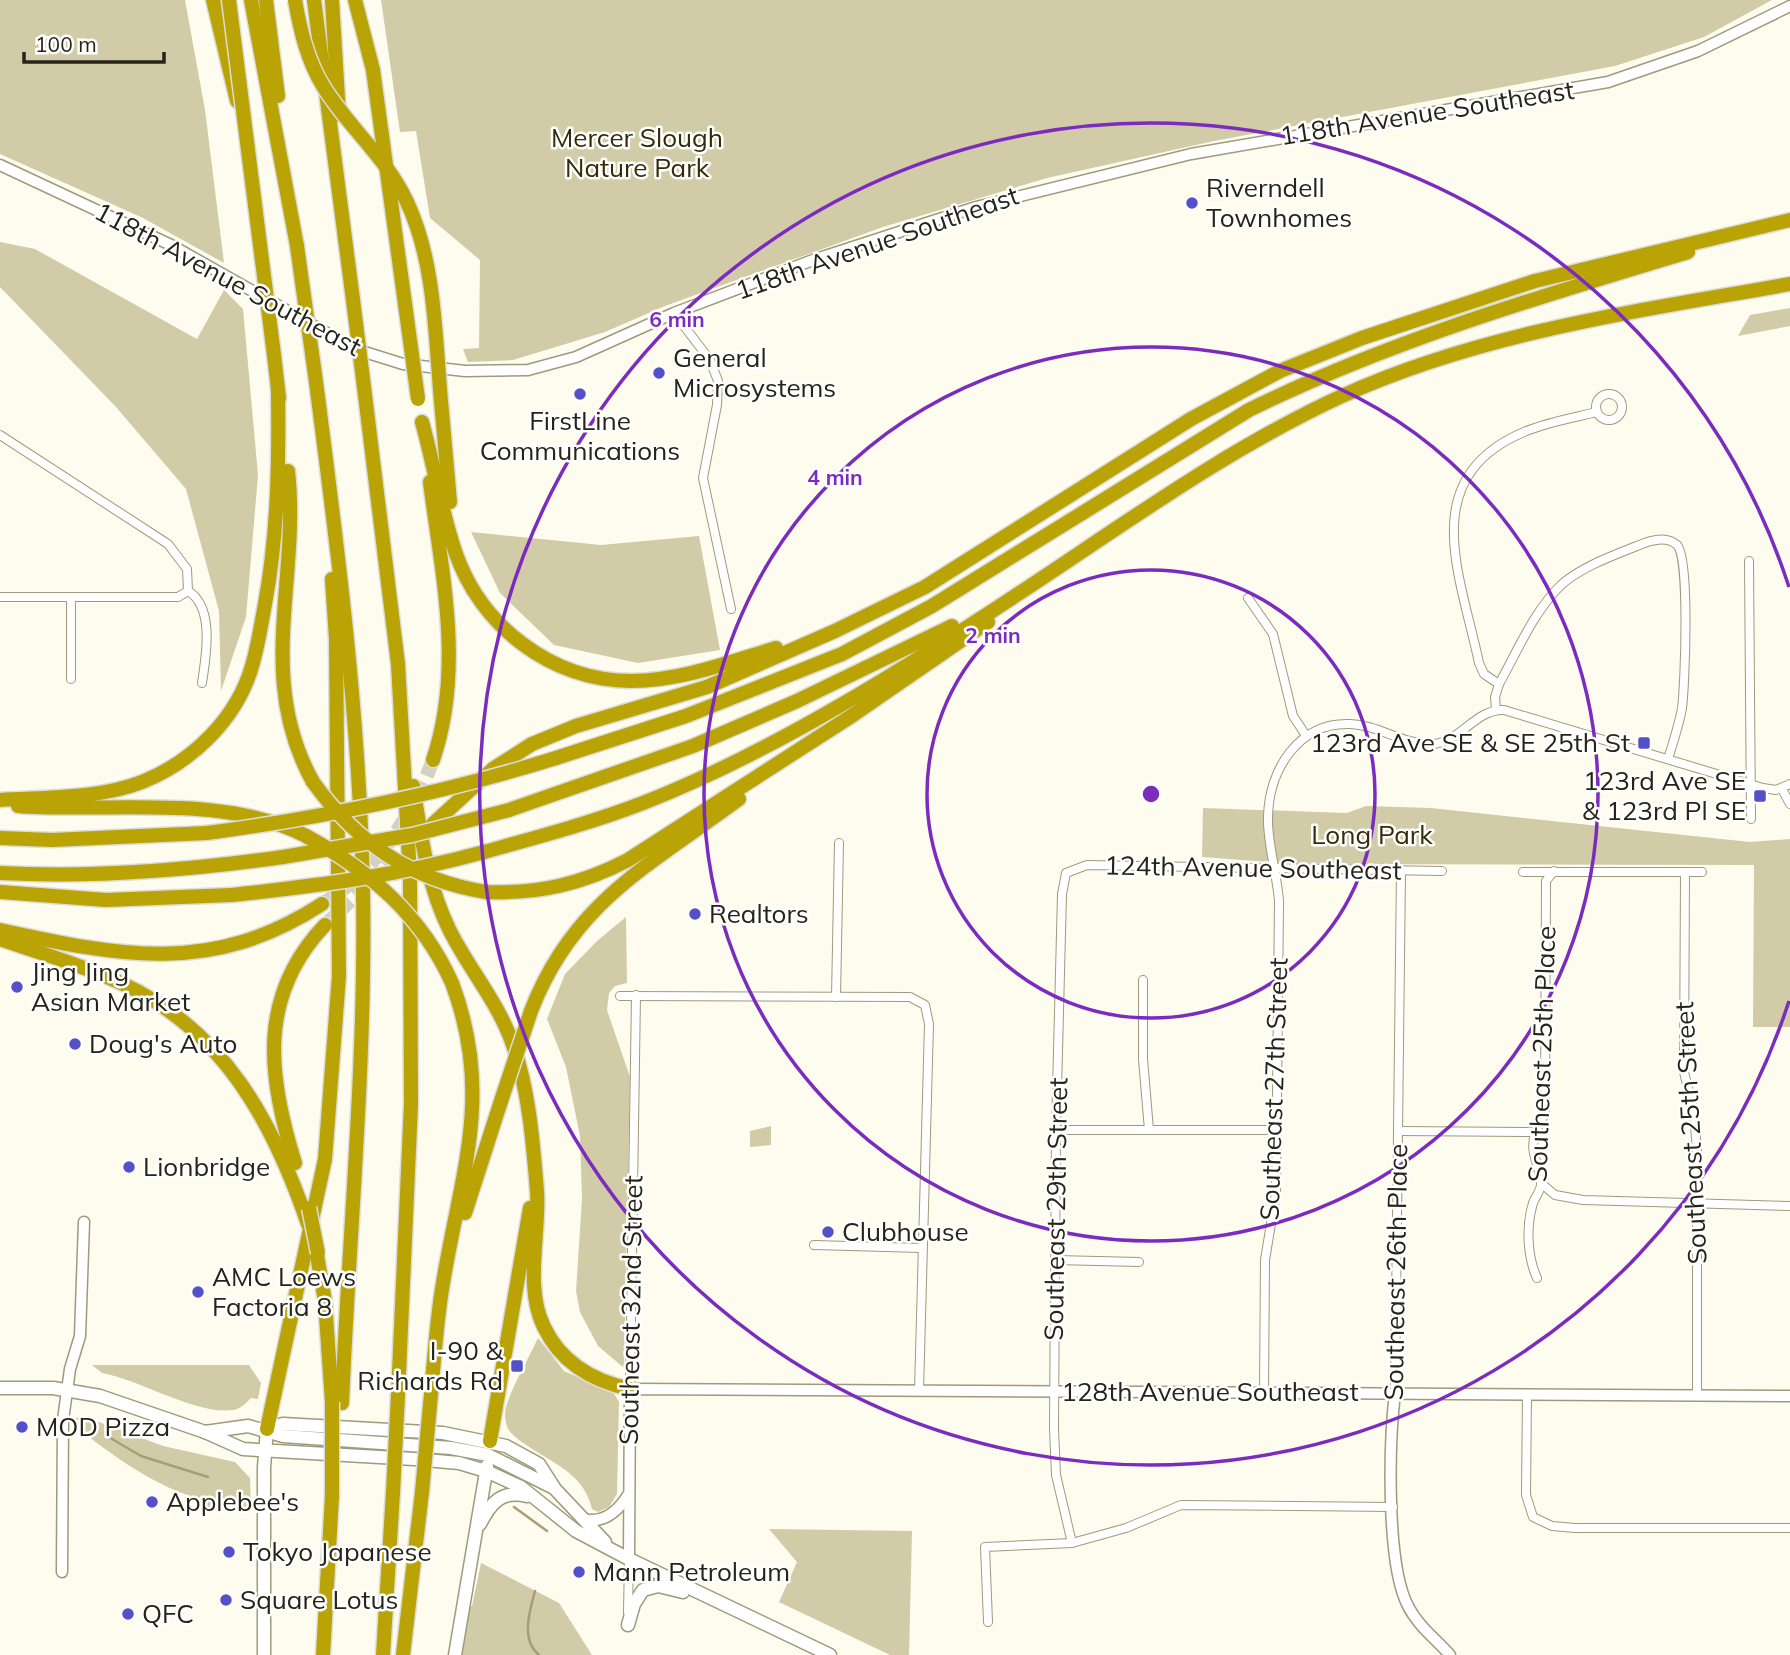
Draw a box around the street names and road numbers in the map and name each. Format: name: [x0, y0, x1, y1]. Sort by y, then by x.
street label: 118th Avenue Southeast: [1278, 73, 1576, 152]
street label: 118th Avenue Southeast: [731, 179, 1023, 307]
street label: 118th Avenue Southeast: [89, 194, 367, 363]
street label: 124th Avenue Southeast: [1104, 848, 1402, 887]
street label: Southeast 25th Place: [1521, 925, 1562, 1183]
street label: Southeast 27th Street: [1252, 957, 1295, 1221]
street label: Southeast 25th Street: [1667, 1001, 1714, 1265]
street label: Southeast 29th Street: [1037, 1077, 1074, 1341]
street label: Southeast 26th Place: [1377, 1143, 1414, 1401]
street label: Southeast 32nd Street: [612, 1175, 649, 1445]
street label: 128th Avenue Southeast: [1061, 1375, 1359, 1408]

